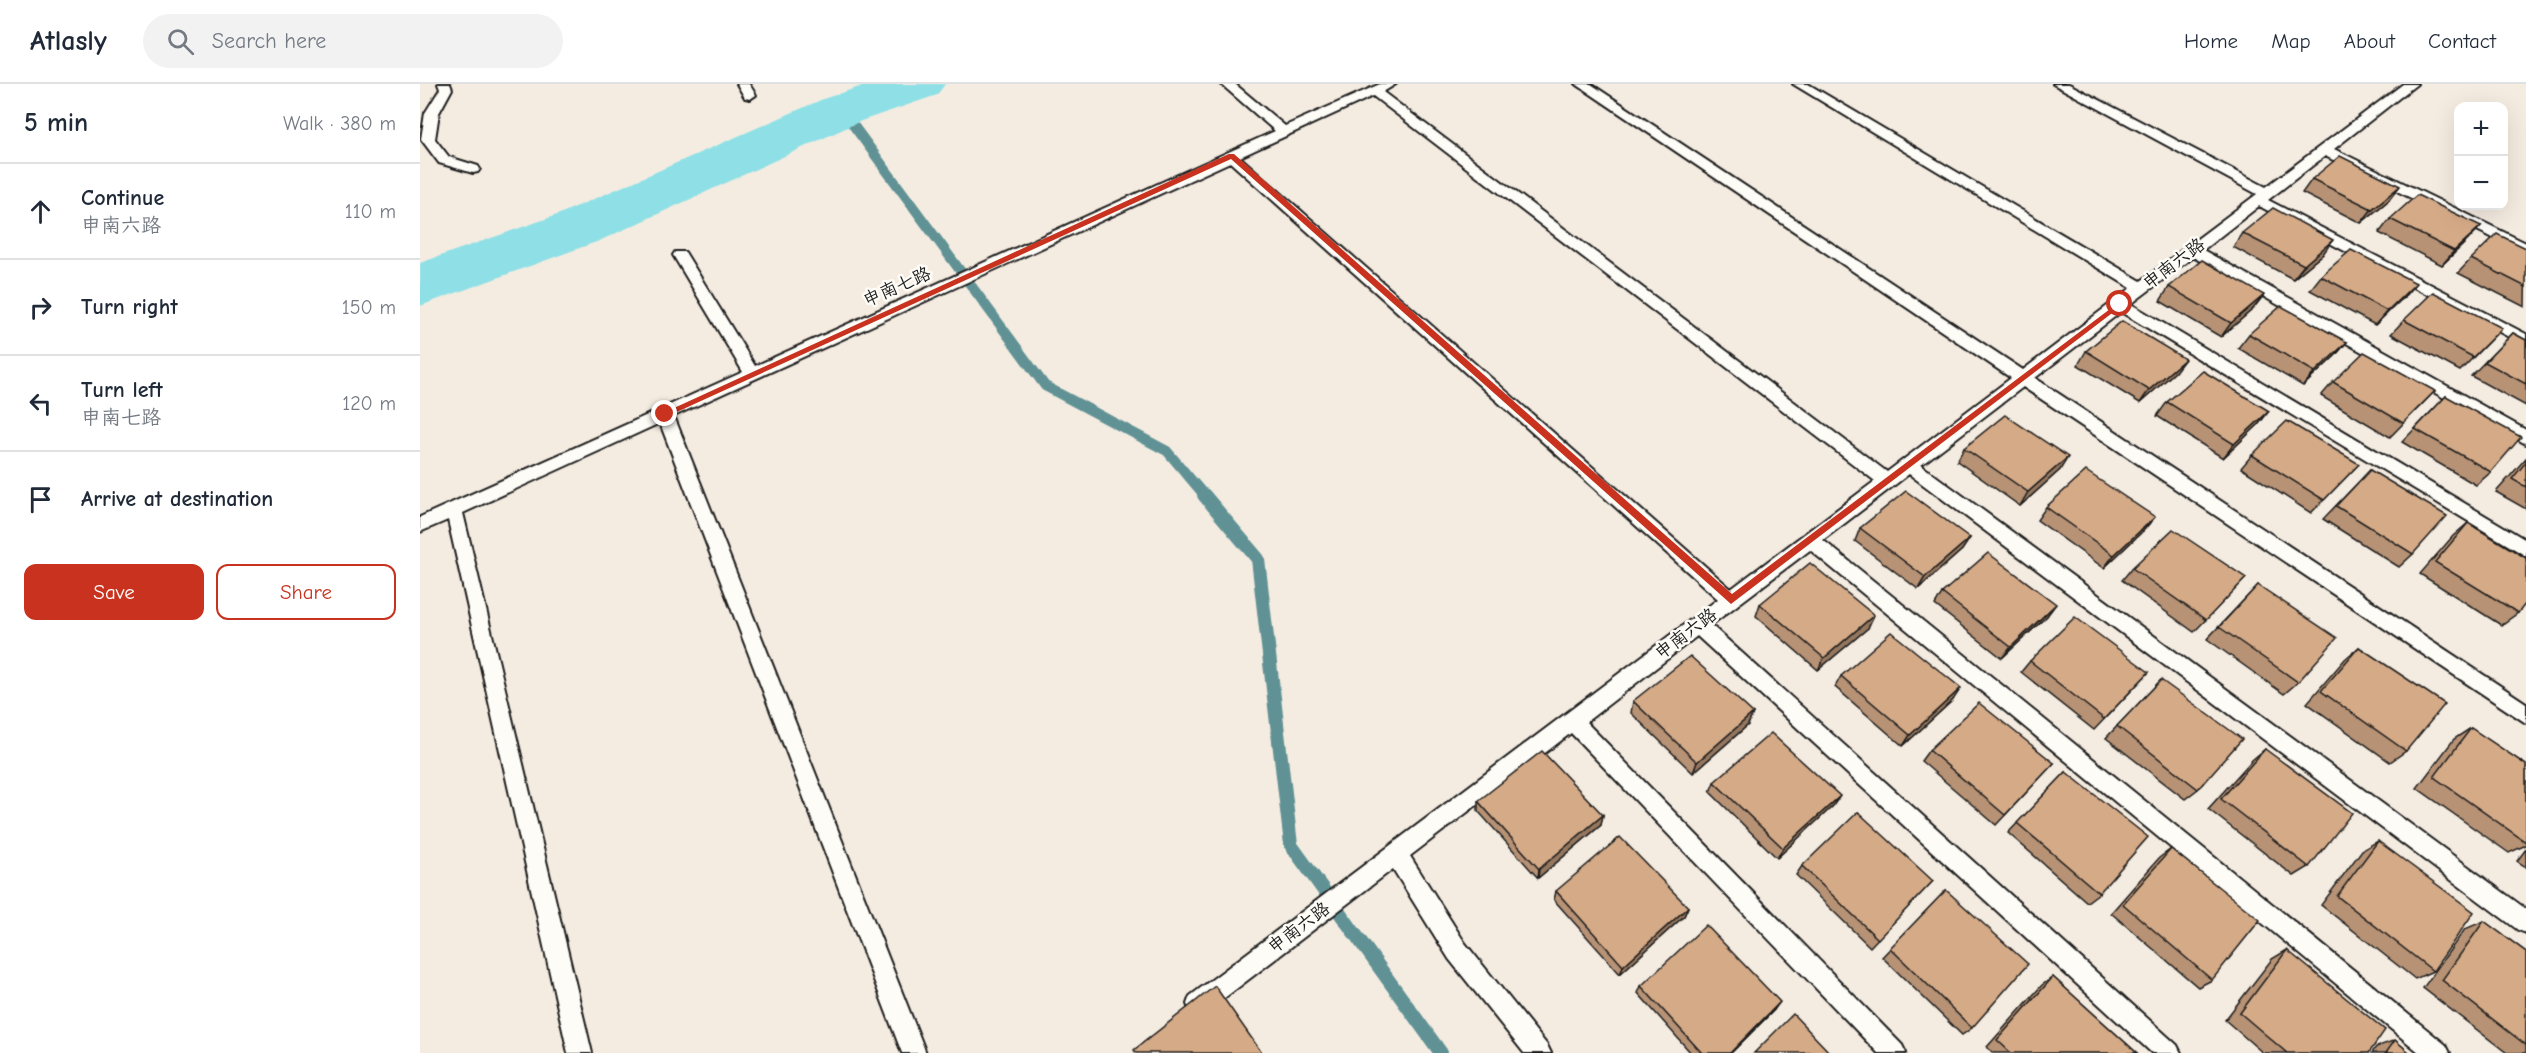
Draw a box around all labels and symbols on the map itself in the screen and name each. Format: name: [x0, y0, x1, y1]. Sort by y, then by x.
street label: 申南六路: [2139, 234, 2209, 294]
street label: 申南七路: [860, 263, 934, 311]
route start: [2106, 290, 2132, 316]
route end: [651, 400, 677, 426]
street label: 申南六路: [1651, 604, 1721, 664]
street label: 申南六路: [1264, 898, 1334, 958]

